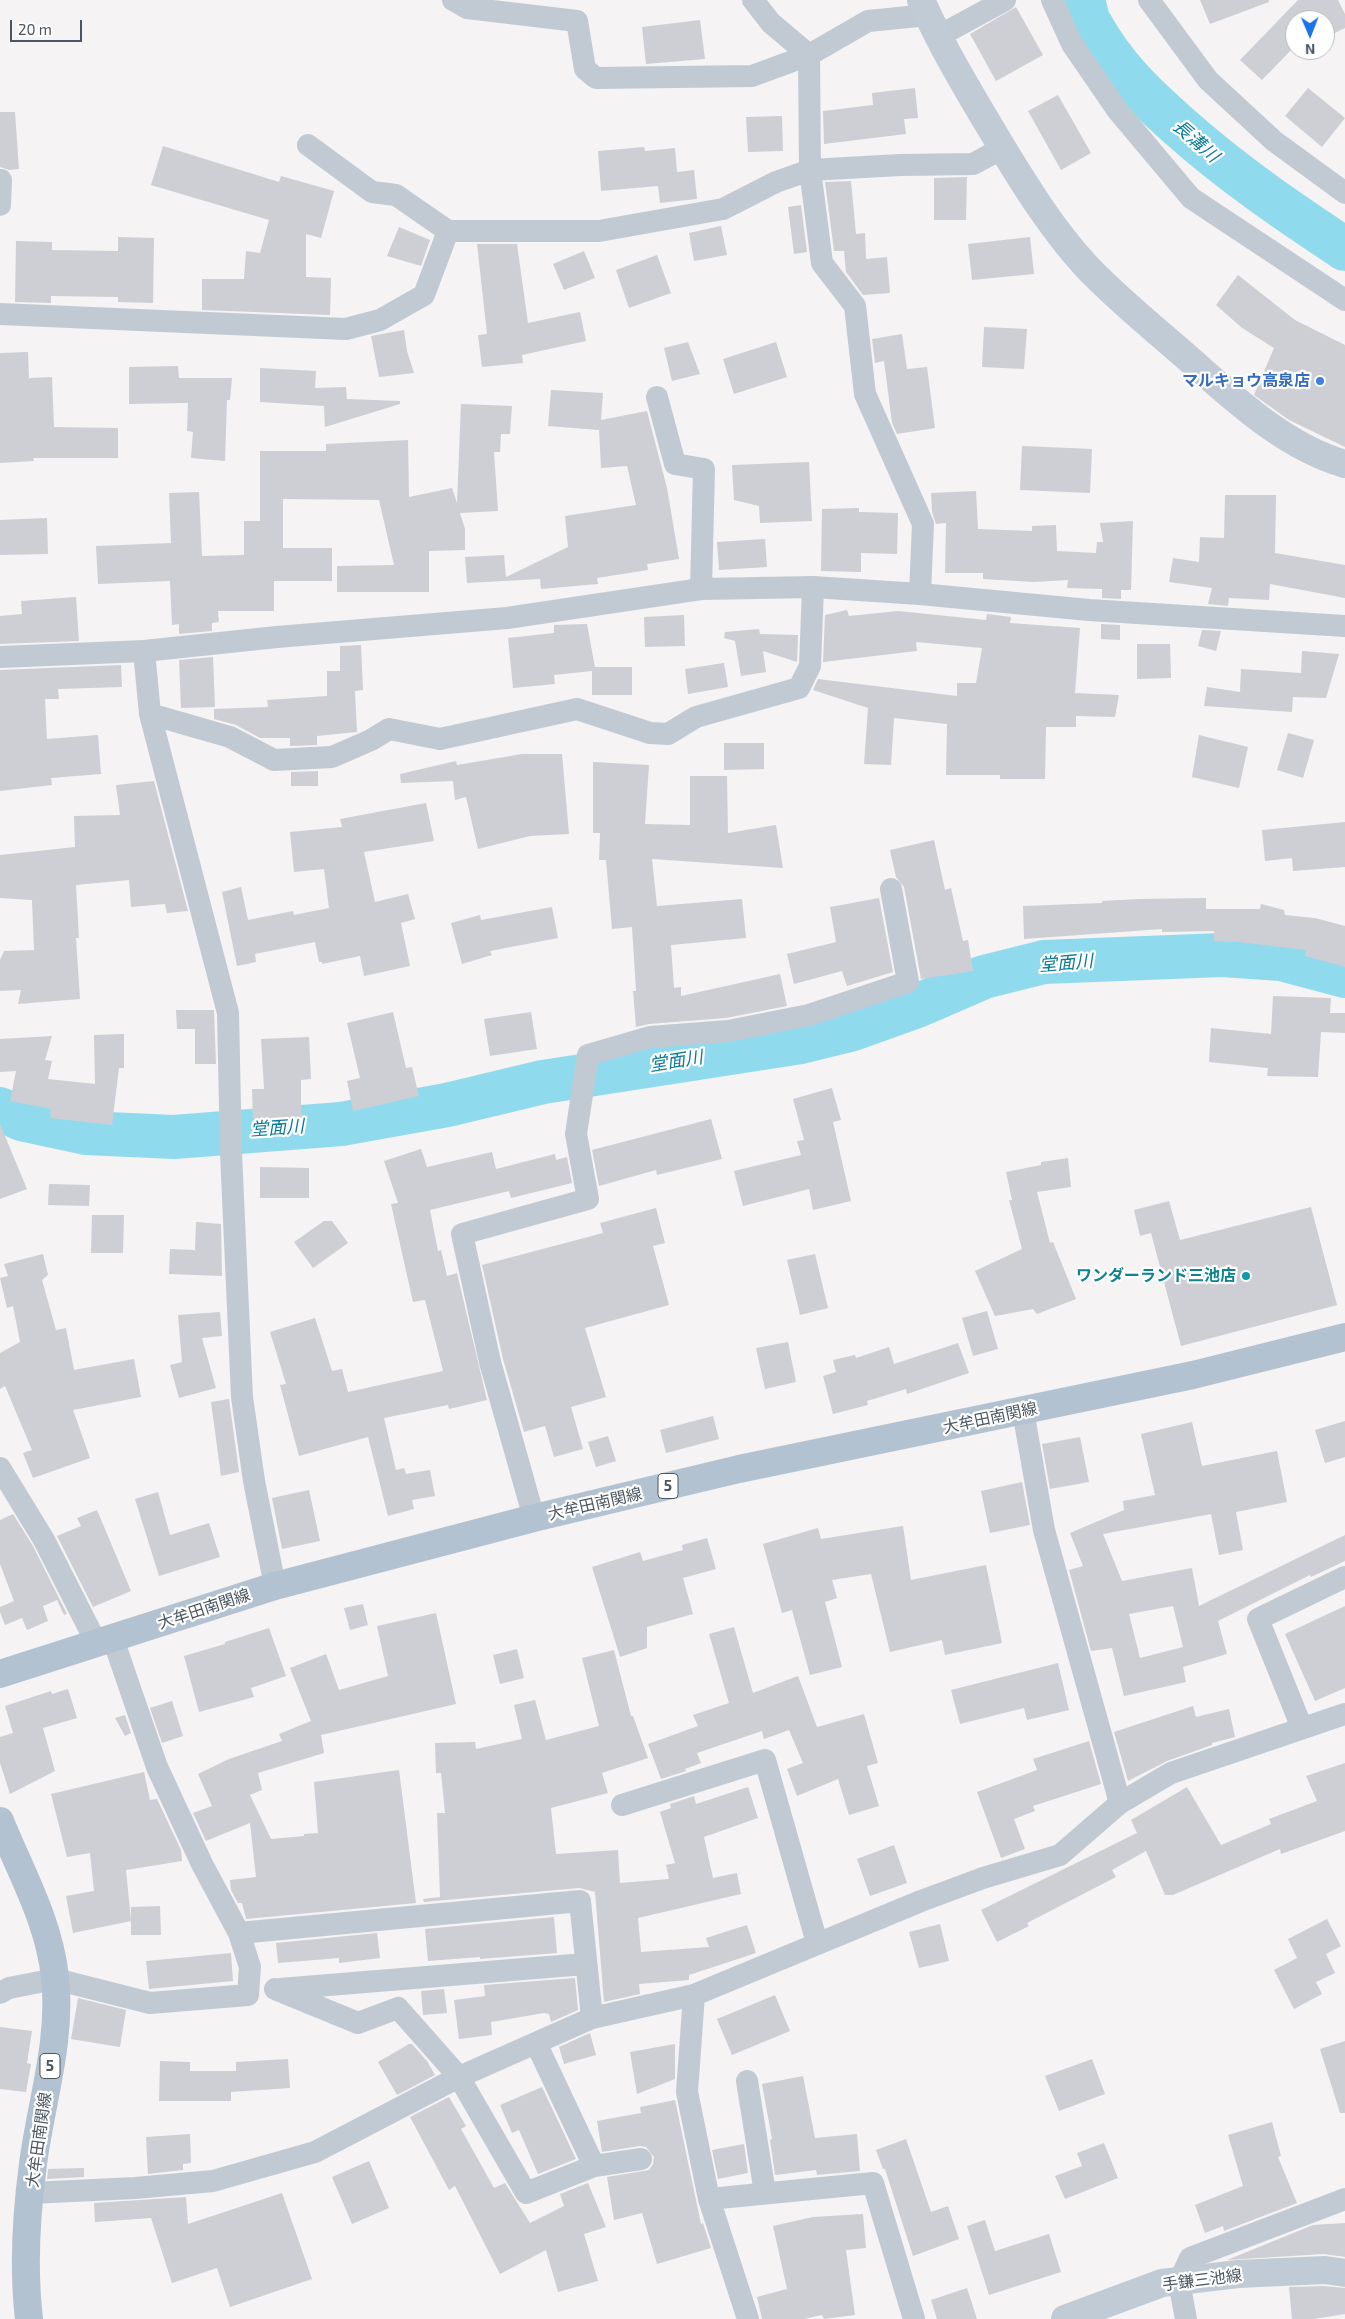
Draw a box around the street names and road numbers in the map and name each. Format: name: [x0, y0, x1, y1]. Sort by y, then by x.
street label: 大牟田南関線: [941, 1399, 1039, 1437]
road number: 5: [658, 1474, 678, 1498]
street label: 大牟田南関線: [546, 1484, 644, 1524]
street label: 大牟田南関線: [155, 1585, 253, 1633]
road number: 5: [40, 2054, 60, 2078]
street label: 大牟田南関線: [23, 2091, 55, 2189]
street label: 手鎌三池線: [1161, 2266, 1243, 2294]

